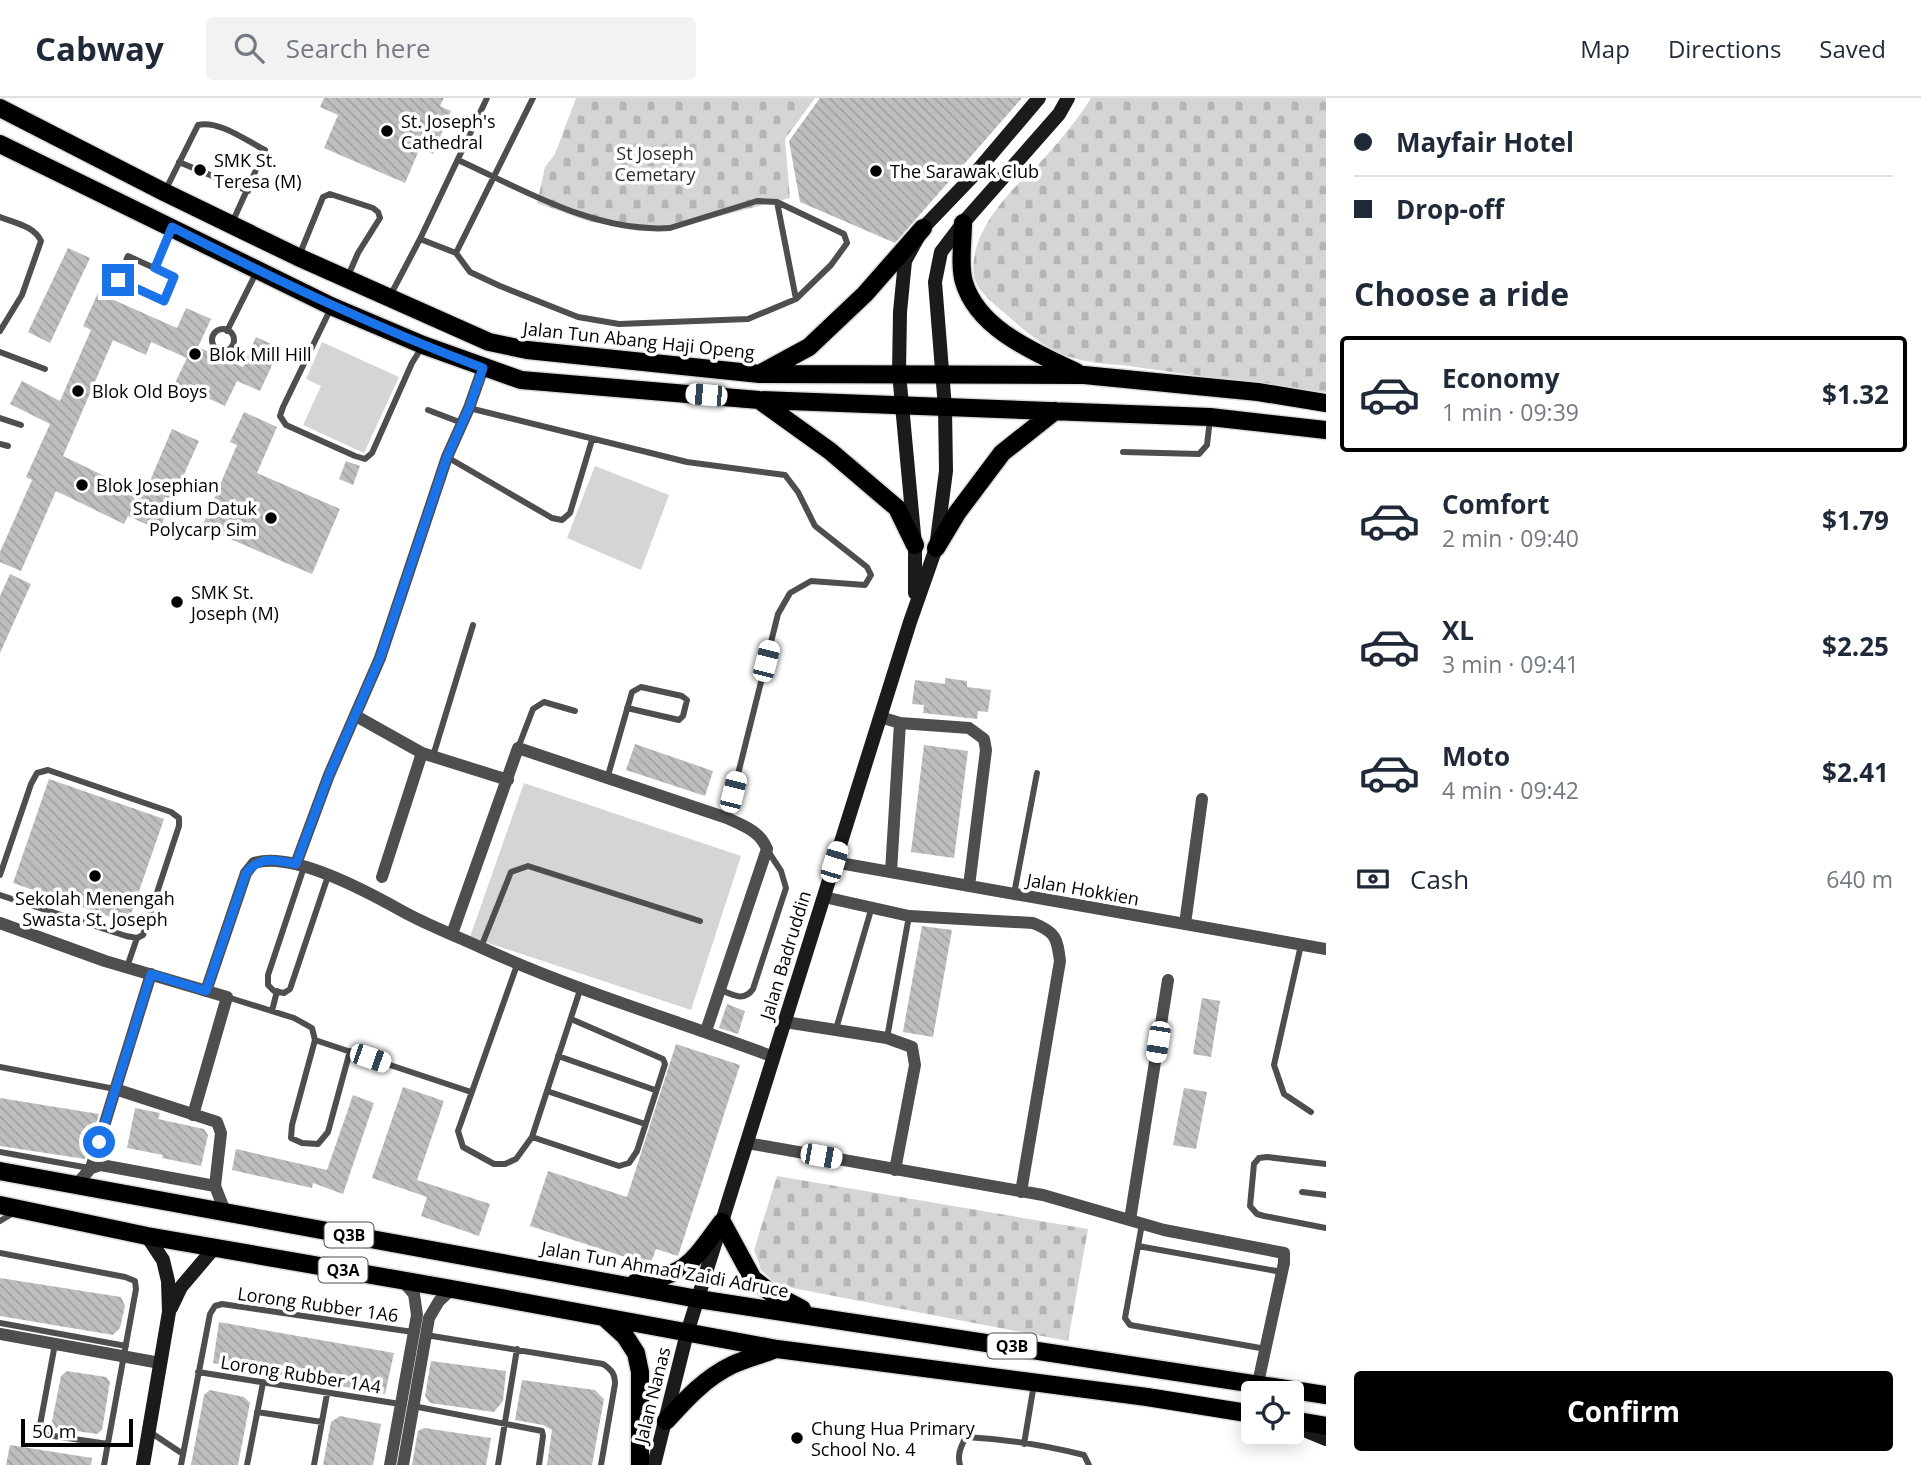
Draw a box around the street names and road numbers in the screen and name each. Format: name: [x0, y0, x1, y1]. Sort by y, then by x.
street label: Jalan Tun Abang Haji Openg: [520, 316, 756, 364]
street label: Jalan Hokkien: [1023, 867, 1141, 911]
street label: Jalan Badruddin: [753, 888, 816, 1024]
road number: Q3B: [324, 1222, 374, 1247]
street label: Jalan Tun Ahmad Zaidi Adruce: [537, 1235, 791, 1303]
road number: Q3A: [318, 1258, 368, 1282]
street label: Lorong Rubber 1A6: [236, 1281, 400, 1327]
road number: Q3B: [988, 1334, 1036, 1358]
street label: Jalan Nanas: [628, 1344, 676, 1448]
street label: Lorong Rubber 1A4: [219, 1349, 383, 1399]

